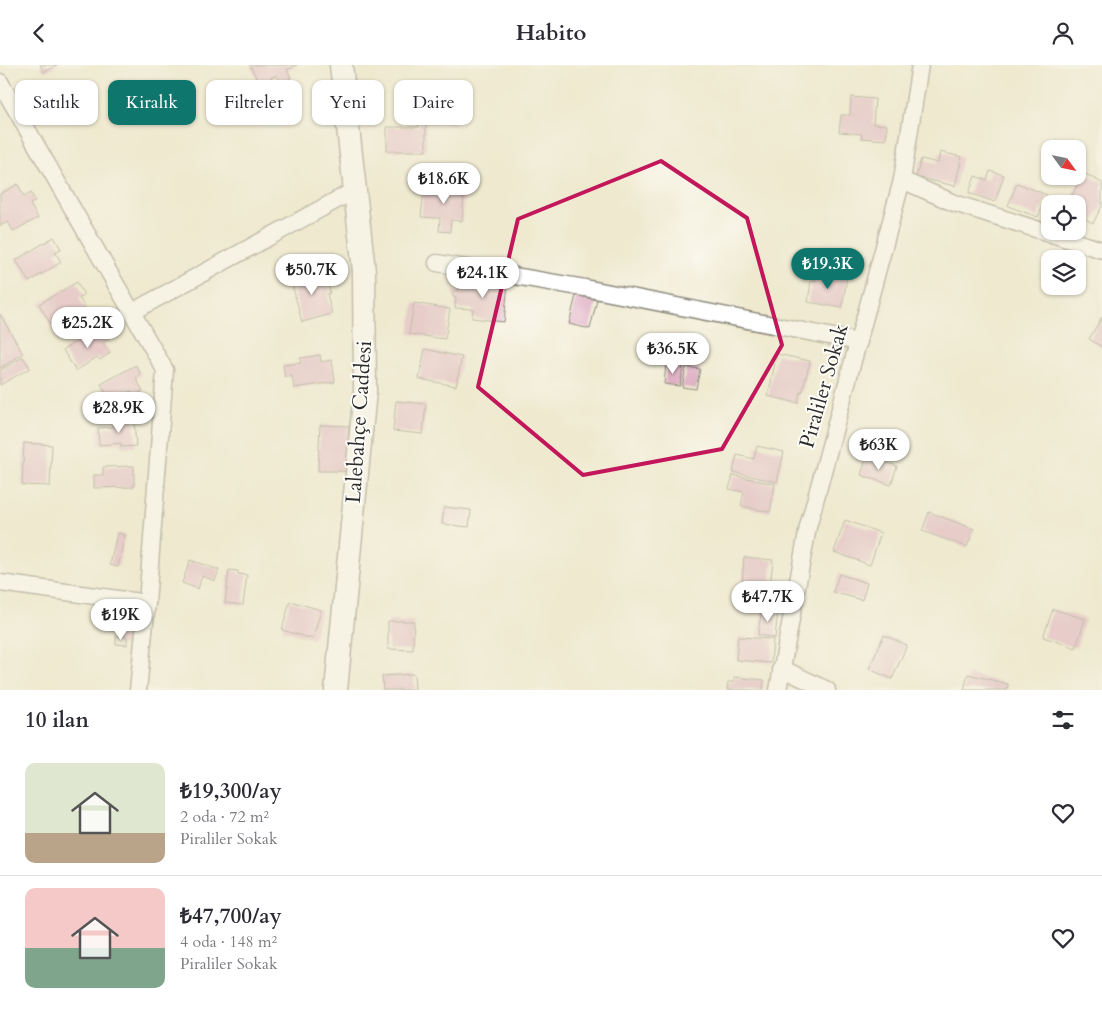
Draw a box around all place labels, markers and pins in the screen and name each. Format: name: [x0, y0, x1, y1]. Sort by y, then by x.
pin: ₺18.6K: [403, 163, 485, 205]
pin: ₺19.3K: [787, 247, 869, 290]
pin: ₺50.7K: [271, 253, 353, 296]
pin: ₺24.1K: [442, 257, 524, 299]
pin: ₺25.2K: [47, 307, 129, 349]
pin: ₺36.5K: [632, 333, 714, 375]
pin: ₺28.9K: [78, 391, 160, 434]
pin: ₺63K: [849, 429, 909, 471]
pin: ₺47.7K: [727, 581, 809, 623]
pin: ₺19K: [91, 599, 151, 641]

